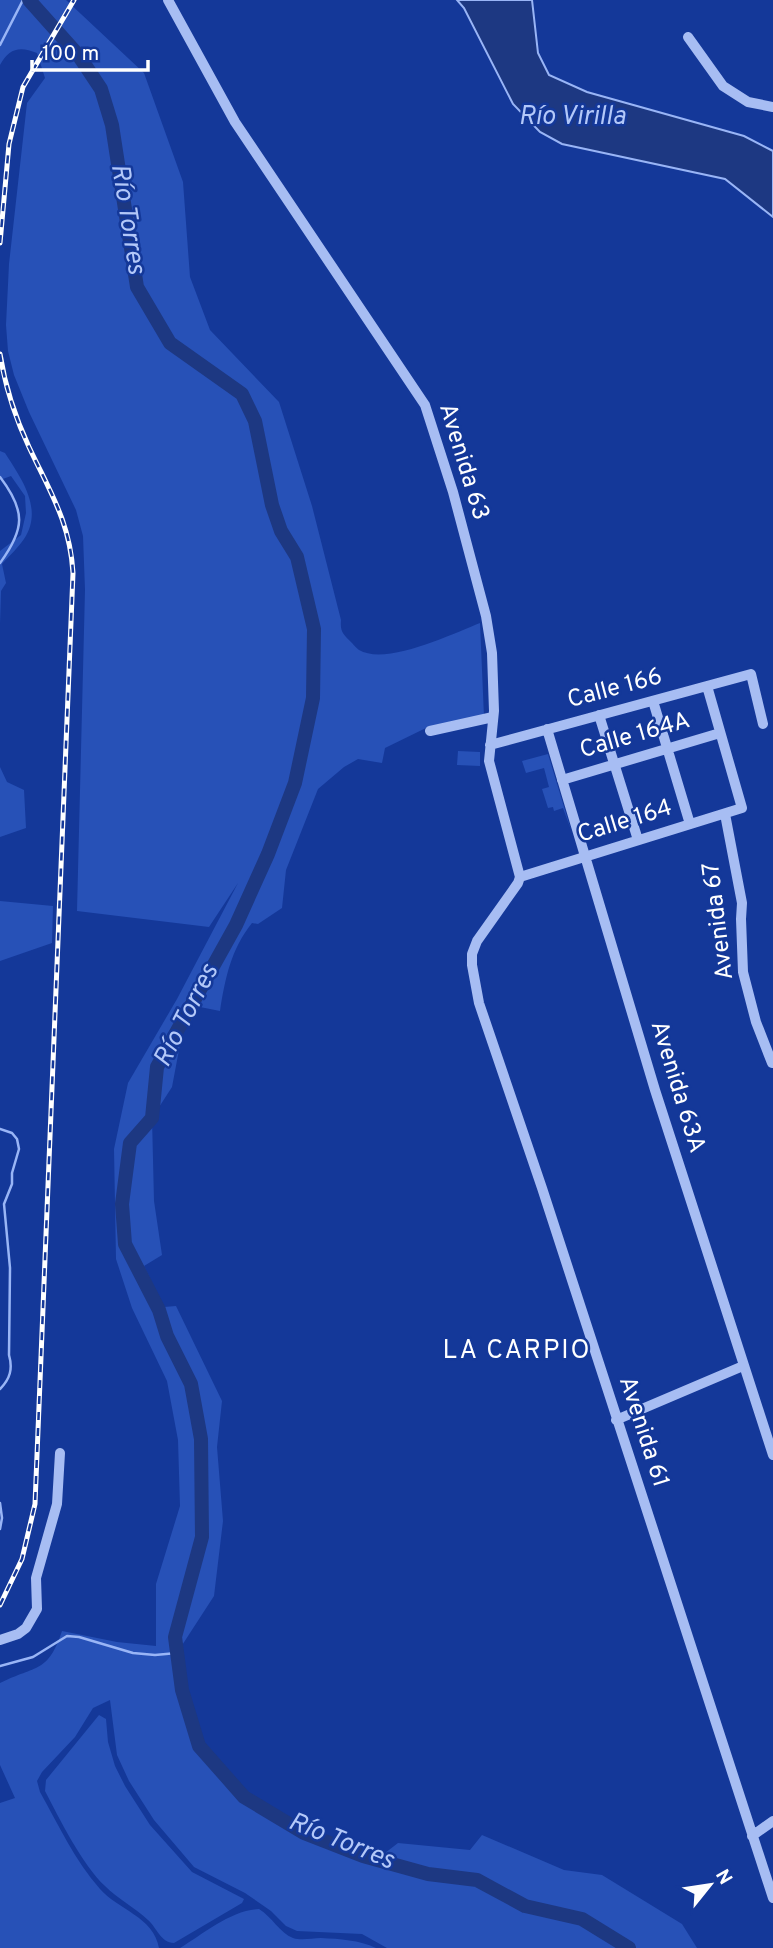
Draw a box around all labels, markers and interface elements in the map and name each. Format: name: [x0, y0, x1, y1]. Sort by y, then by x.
scale bar: [32, 28, 147, 72]
text: 100 m: [42, 41, 99, 68]
water label: Río Virilla: [518, 101, 626, 134]
water label: Río Torres: [102, 161, 152, 278]
street label: Avenida 63: [431, 400, 495, 524]
street label: Calle 166: [564, 662, 666, 716]
street label: Calle 164A: [576, 706, 694, 766]
street label: Calle 164: [574, 793, 676, 851]
street label: Avenida 67: [697, 861, 741, 981]
water label: Río Torres: [147, 958, 228, 1073]
street label: Avenida 63A: [643, 1017, 711, 1157]
district label: LA CARPIO: [442, 1335, 592, 1368]
street label: Avenida 61: [611, 1373, 675, 1491]
water label: Río Torres: [283, 1806, 400, 1879]
north arrow: [675, 1850, 745, 1920]
text: N: [709, 1866, 737, 1889]

